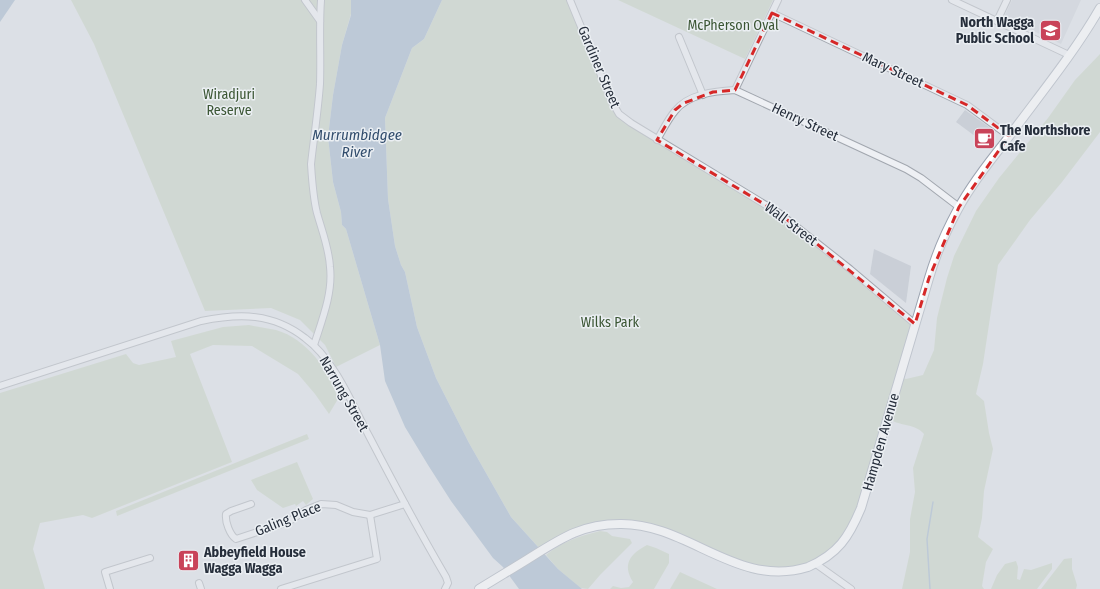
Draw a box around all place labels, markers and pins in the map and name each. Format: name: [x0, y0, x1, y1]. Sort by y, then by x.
place label: North Wagga Public School: [956, 14, 1034, 47]
school or university icon: North Wagga Public School: [1037, 17, 1063, 43]
place label: The Northshore Cafe: [1000, 122, 1090, 155]
cafe icon: The Northshore Cafe: [971, 125, 997, 151]
place label: Abbeyfield House Wagga Wagga: [203, 544, 306, 577]
building icon: Abbeyfield House Wagga Wagga: [175, 547, 201, 573]

